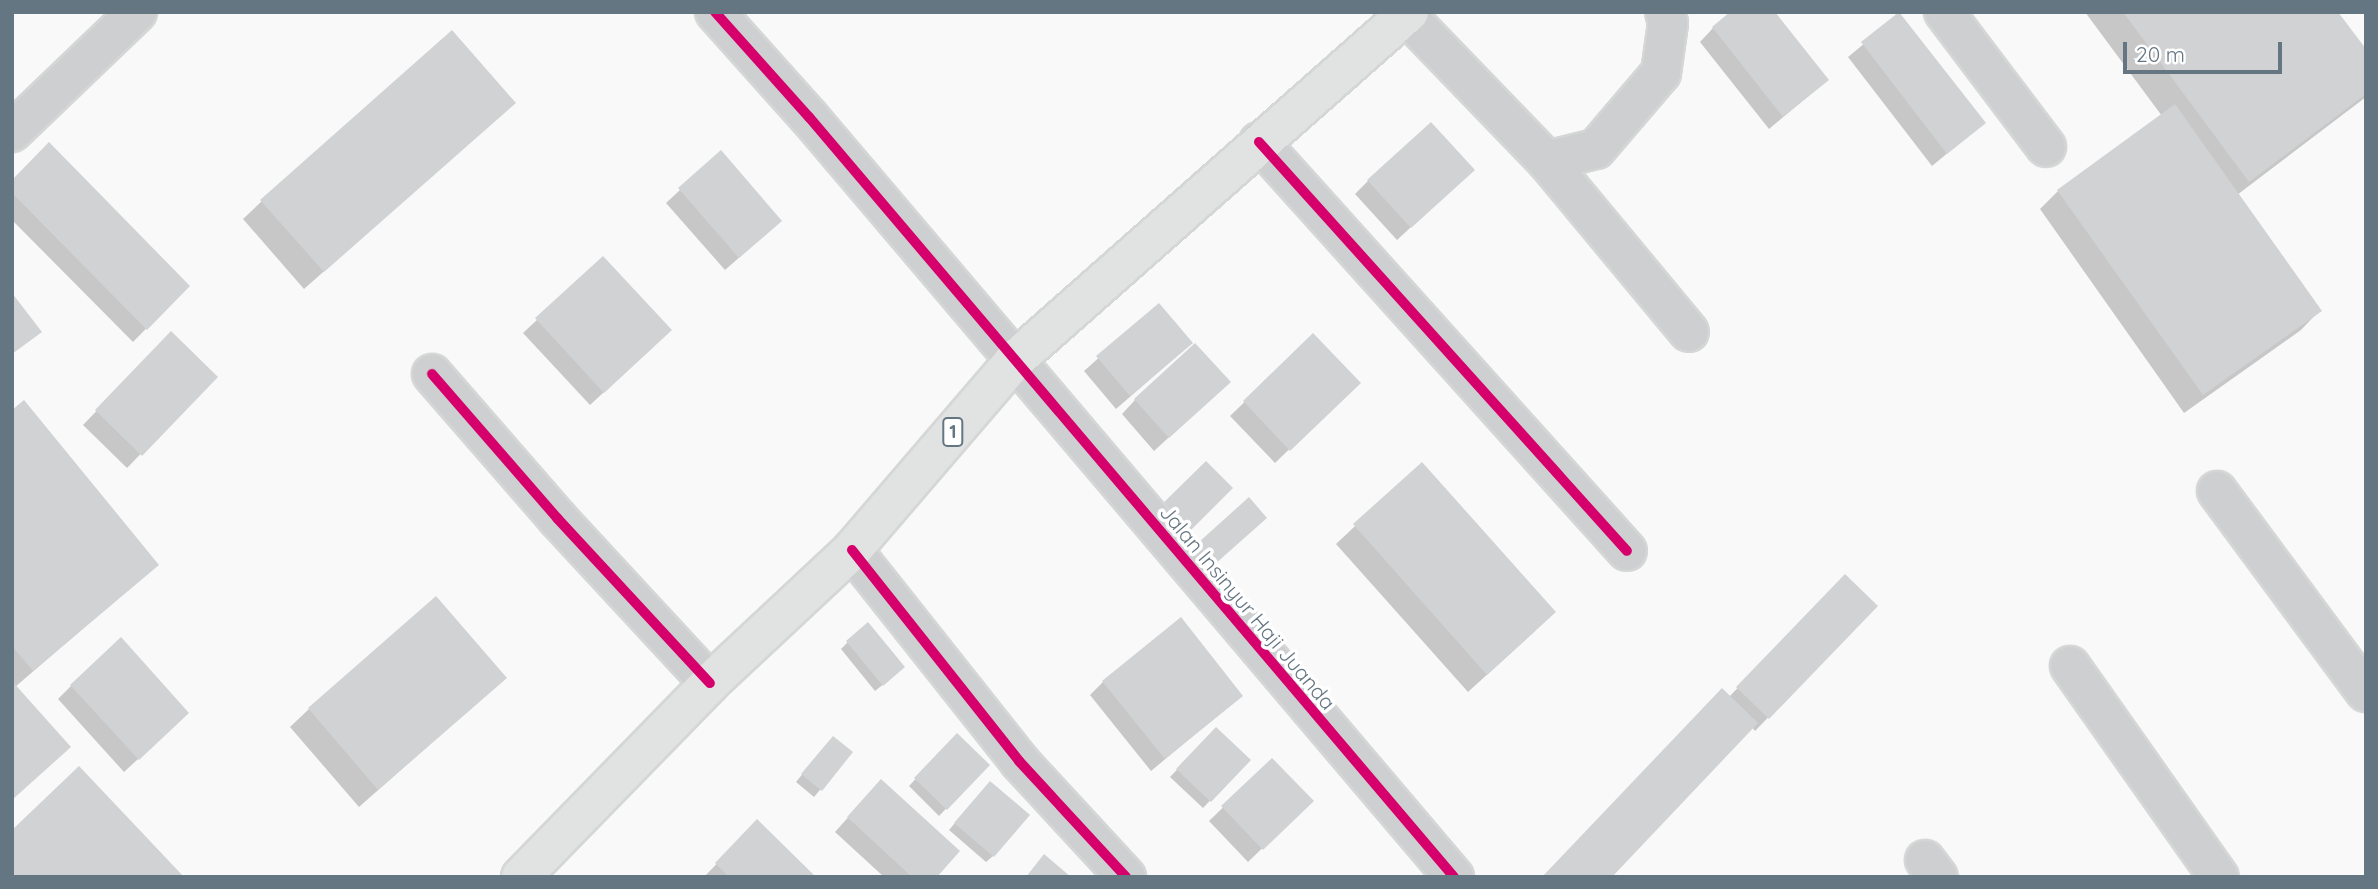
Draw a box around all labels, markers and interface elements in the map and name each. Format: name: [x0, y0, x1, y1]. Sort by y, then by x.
scale bar: [2126, 28, 2285, 72]
text: 20 m: [2136, 41, 2185, 67]
road number: 1: [941, 416, 965, 448]
street label: Jalan Insinyur Haji Juanda: [1155, 499, 1341, 715]

